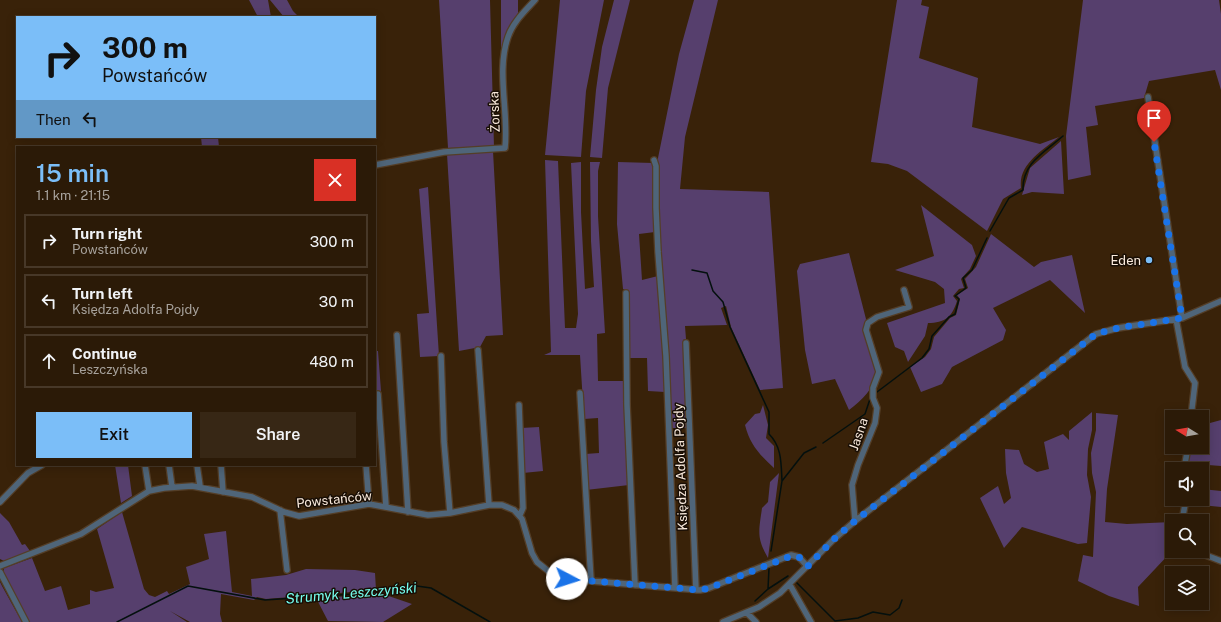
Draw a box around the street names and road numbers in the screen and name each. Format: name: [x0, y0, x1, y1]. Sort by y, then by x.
street label: Żorska: [486, 91, 503, 133]
street label: Księdza Adolfa Pojdy: [671, 403, 690, 531]
street label: Jasna: [846, 416, 871, 452]
street label: Powstańców: [295, 488, 373, 511]

